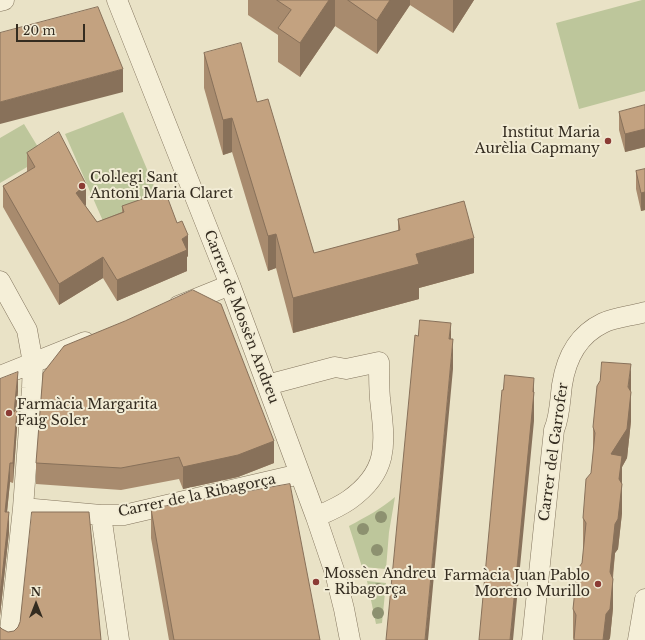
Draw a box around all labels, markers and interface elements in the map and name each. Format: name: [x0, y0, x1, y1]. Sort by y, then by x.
scale bar: [18, 16, 87, 42]
text: 20 m: [23, 23, 55, 38]
place label: Institut Maria Aurèlia Capmany: [475, 125, 600, 158]
marker: Institut Maria Aurèlia Capmany: [603, 136, 613, 146]
place label: Col·legi Sant Antoni Maria Claret: [90, 170, 233, 202]
marker: Col·legi Sant Antoni Maria Claret: [77, 181, 87, 191]
street label: Carrer de Mossèn Andreu: [200, 228, 282, 406]
street label: Carrer del Garrofer: [536, 382, 572, 522]
place label: Farmàcia Margarita Faig Soler: [17, 397, 157, 430]
marker: Farmàcia Margarita Faig Soler: [4, 408, 14, 418]
street label: Carrer de la Ribagorça: [117, 471, 277, 521]
place label: Mossèn Andreu - Ribagorça: [324, 566, 436, 598]
place label: Farmàcia Juan Pablo Moreno Murillo: [444, 568, 590, 600]
marker: Mossèn Andreu - Ribagorça: [311, 577, 321, 587]
marker: Farmàcia Juan Pablo Moreno Murillo: [593, 579, 603, 589]
north arrow: [16, 584, 56, 624]
text: N: [31, 585, 41, 599]

